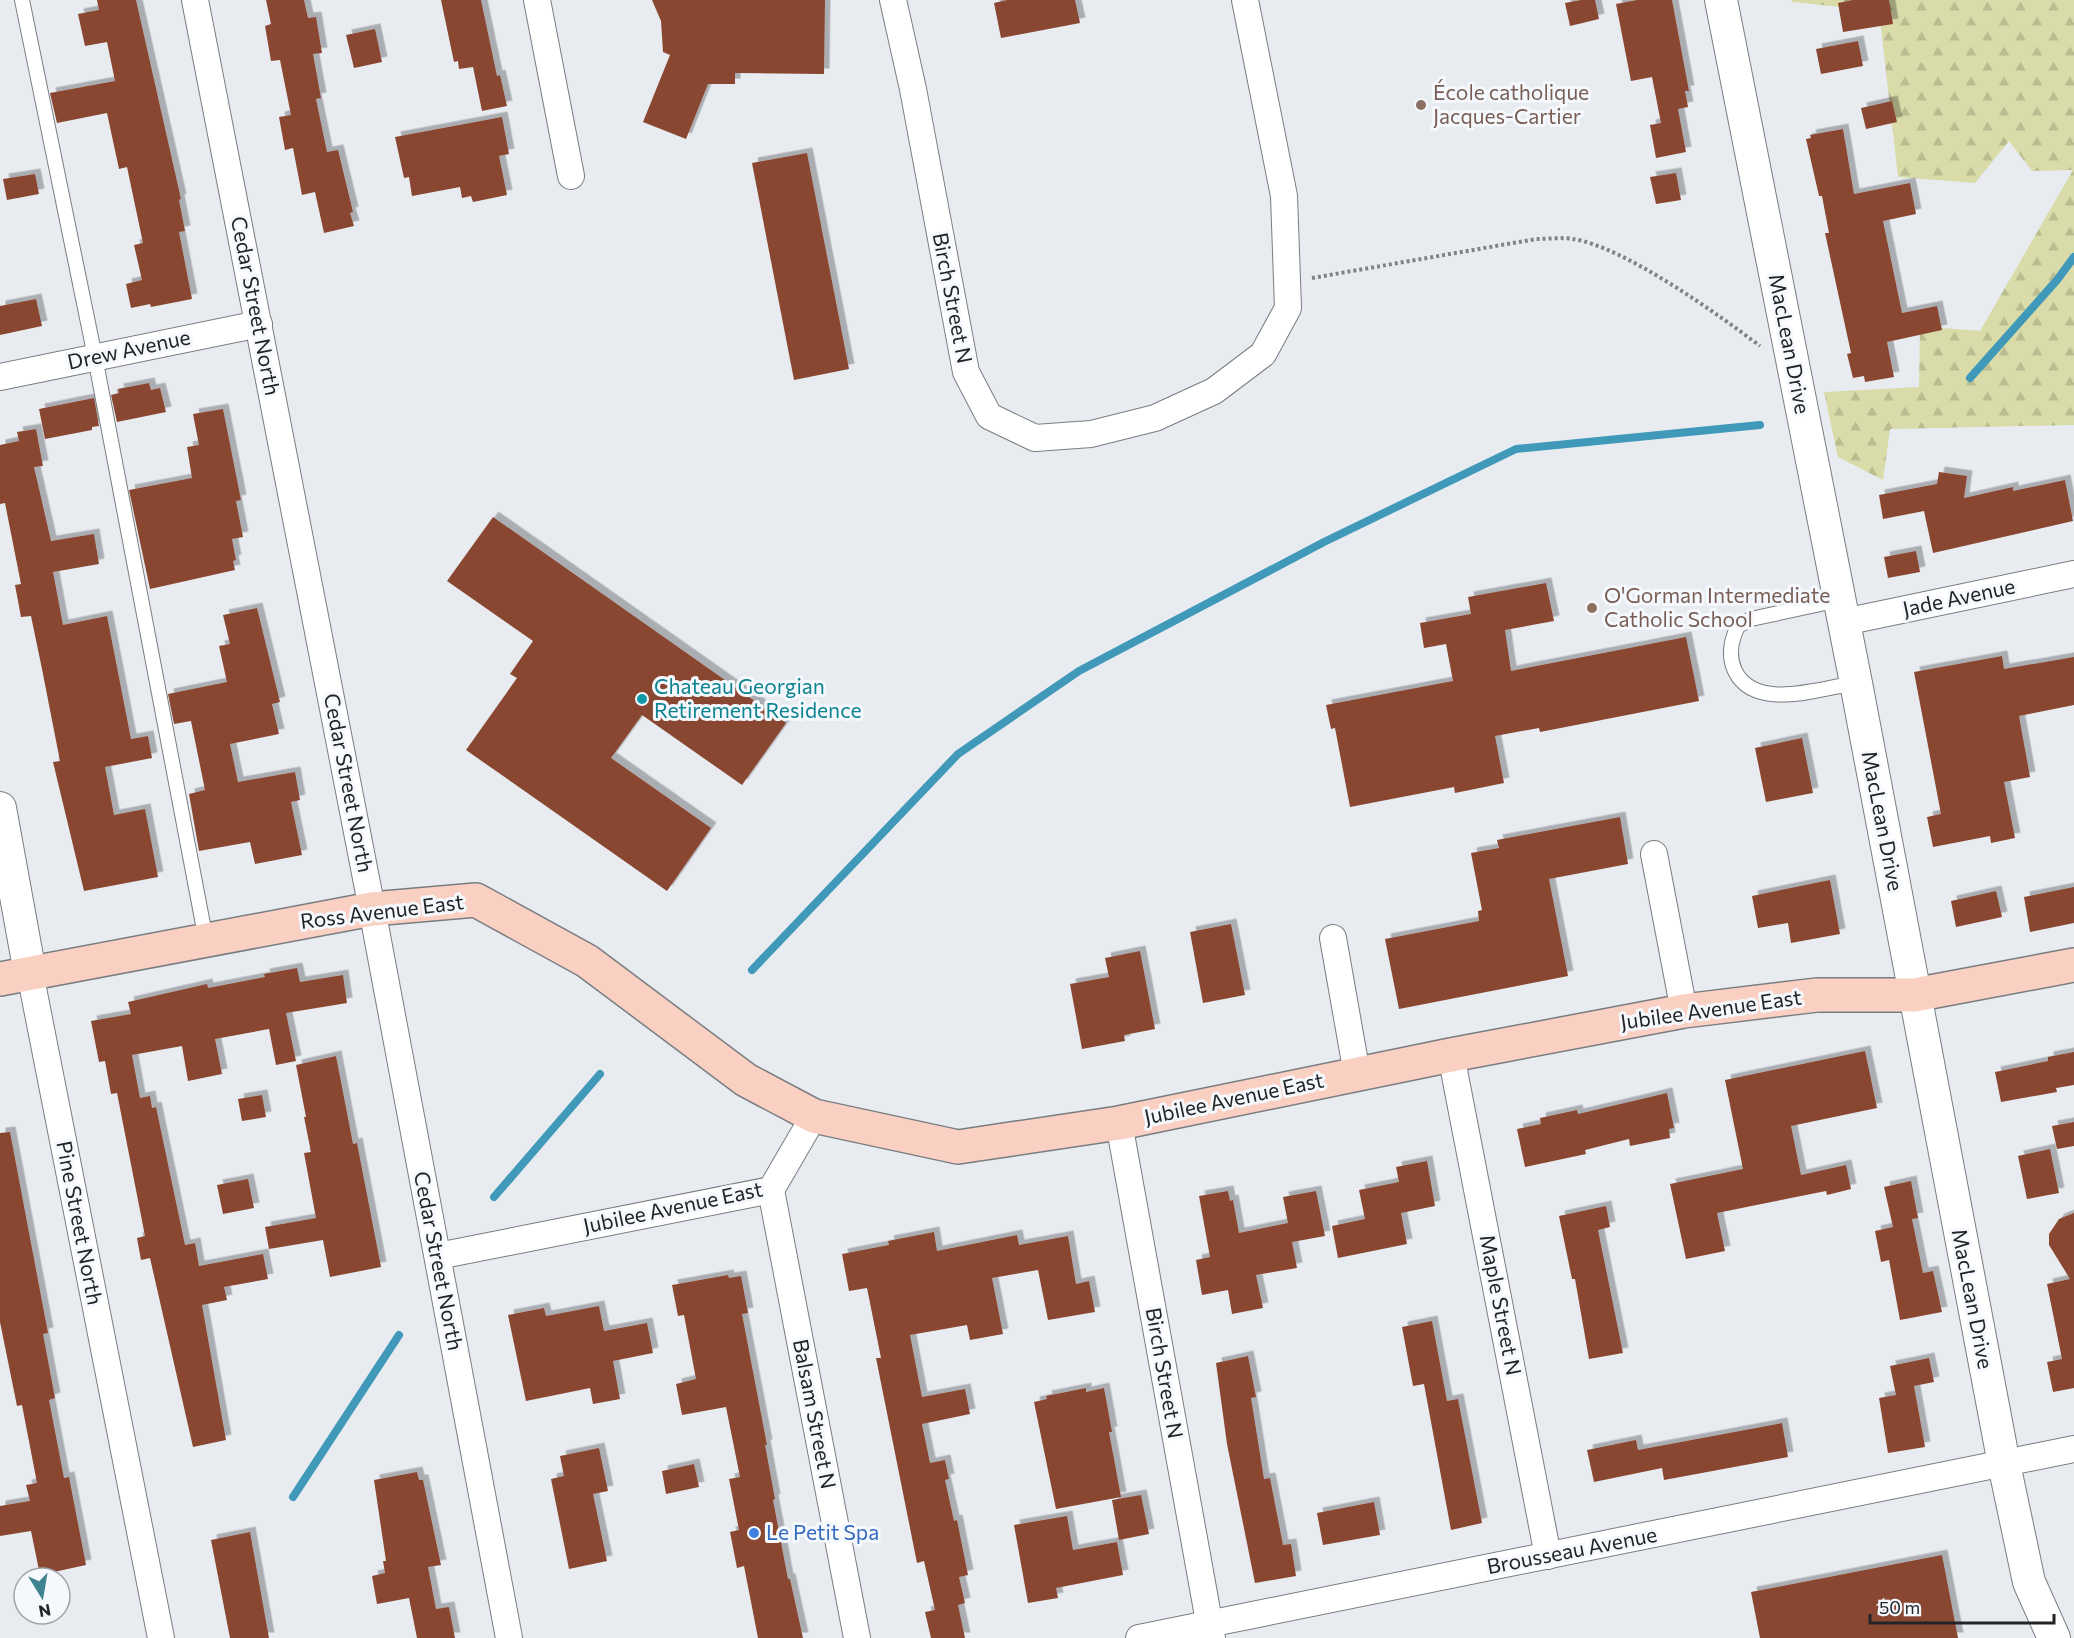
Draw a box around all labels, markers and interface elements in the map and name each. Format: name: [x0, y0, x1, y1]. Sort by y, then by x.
place label: École catholique Jacques-Cartier: [1433, 79, 1589, 128]
marker: École catholique Jacques-Cartier: [1414, 98, 1428, 112]
street label: Cedar Street North: [227, 214, 286, 397]
street label: Birch Street N: [929, 230, 978, 365]
street label: MacLean Drive: [1765, 272, 1816, 416]
street label: Drew Avenue: [65, 323, 192, 374]
street label: Jade Avenue: [1900, 572, 2017, 621]
place label: O'Gorman Intermediate Catholic School: [1604, 582, 1830, 631]
marker: O'Gorman Intermediate Catholic School: [1585, 601, 1599, 615]
place label: Chateau Georgian Retirement Residence: [654, 673, 862, 722]
street label: Cedar Street North: [320, 691, 379, 874]
marker: Chateau Georgian Retirement Residence: [635, 692, 649, 706]
street label: MacLean Drive: [1858, 749, 1909, 893]
street label: Ross Avenue East: [299, 888, 465, 933]
street label: Jubilee Avenue East: [1619, 983, 1803, 1034]
street label: Jubilee Avenue East: [1142, 1066, 1326, 1129]
street label: Pine Street North: [52, 1139, 109, 1307]
street label: Cedar Street North: [410, 1169, 469, 1352]
street label: Jubilee Avenue East: [581, 1175, 765, 1238]
street label: MacLean Drive: [1948, 1227, 1999, 1371]
street label: Maple Street N: [1476, 1232, 1527, 1377]
street label: Birch Street N: [1142, 1305, 1189, 1440]
street label: Balsam Street N: [789, 1337, 842, 1491]
place label: Le Petit Spa: [766, 1519, 879, 1544]
street label: Brousseau Avenue: [1485, 1521, 1659, 1578]
marker: Le Petit Spa: [747, 1526, 761, 1540]
north arrow: [12, 1566, 72, 1626]
scale bar: [1870, 1587, 2054, 1625]
text: 50 m: [1879, 1596, 1920, 1618]
text: N: [37, 1601, 53, 1622]

